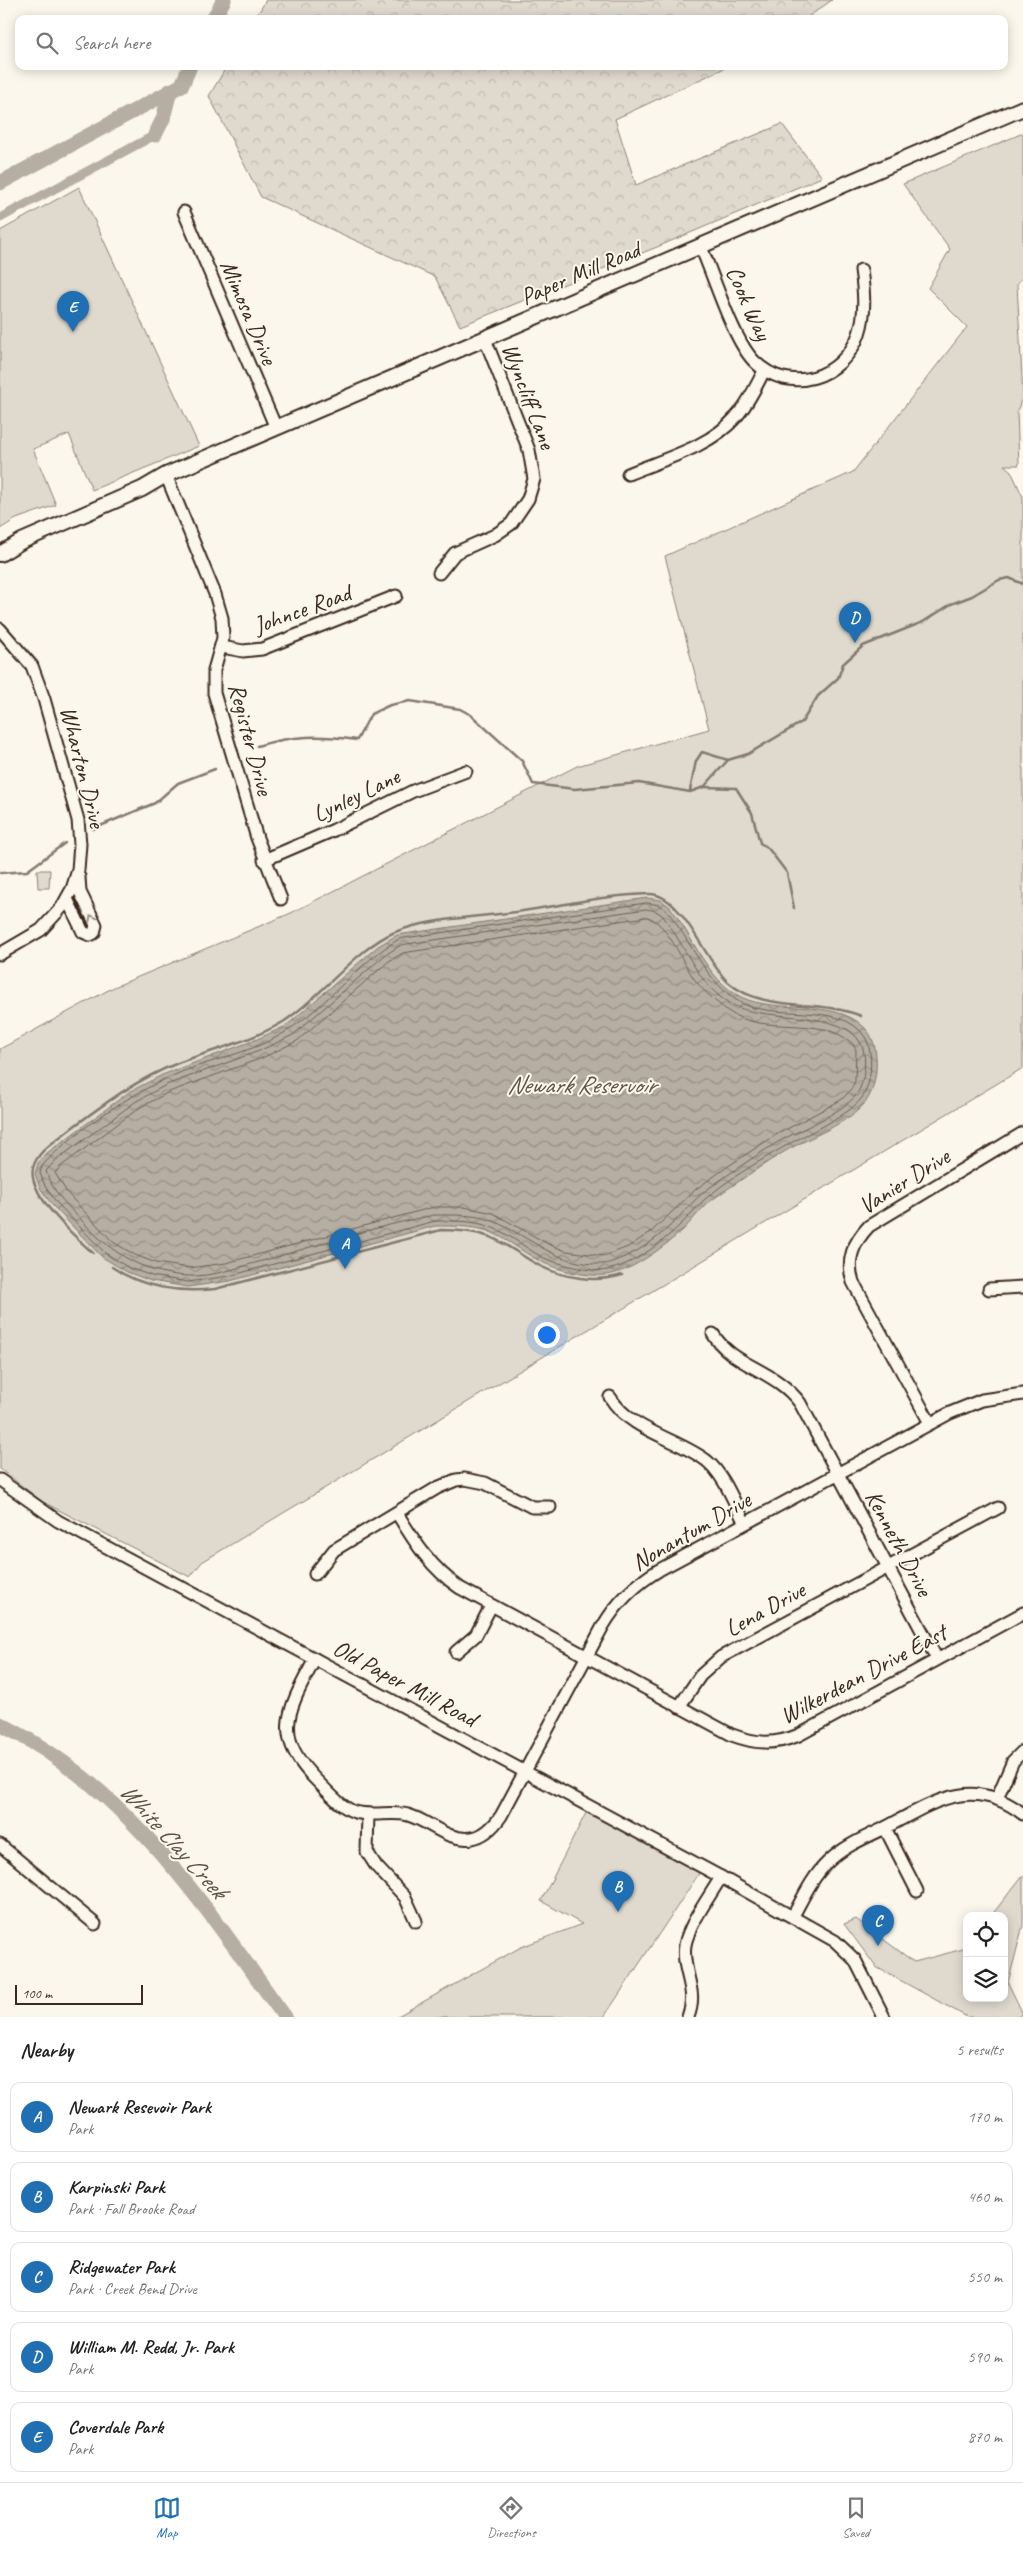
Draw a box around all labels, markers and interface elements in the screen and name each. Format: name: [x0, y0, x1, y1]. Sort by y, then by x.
search box: [15, 15, 1008, 70]
icon: search: [33, 29, 61, 57]
text: Search here: [73, 31, 150, 55]
street label: Paper Mill Road: [516, 233, 648, 312]
street label: Mimosa Drive: [214, 255, 285, 371]
street label: Cook Way: [719, 261, 779, 346]
pin: E: [57, 291, 89, 332]
street label: Wyncliff Lane: [495, 339, 564, 455]
street label: Johnce Road: [248, 576, 358, 641]
pin: D: [839, 602, 871, 643]
street label: Register Drive: [222, 680, 281, 800]
street label: Wharton Drive: [53, 703, 113, 833]
street label: Lynley Lane: [308, 760, 406, 829]
one-way arrow: [88, 914, 98, 923]
water label: Newark Reservoir: [507, 1069, 660, 1101]
street label: Vanier Drive: [853, 1140, 957, 1221]
pin: A: [329, 1228, 361, 1269]
your location: [534, 1322, 560, 1348]
street label: Nonantum Drive: [626, 1484, 758, 1577]
street label: Kenneth Drive: [859, 1485, 940, 1603]
street label: Lena Drive: [720, 1574, 812, 1643]
street label: Wilkerdean Drive East: [775, 1616, 954, 1730]
street label: Old Paper Mill Road: [328, 1633, 485, 1735]
water label: White Clay Creek: [113, 1776, 237, 1909]
pin: B: [602, 1871, 634, 1912]
pin: C: [862, 1905, 894, 1946]
map controls: [963, 1912, 1008, 2002]
button: locate: [963, 1912, 1008, 1957]
button: layers: [963, 1957, 1008, 2002]
scale bar: [15, 1982, 142, 2005]
text: 100 m: [22, 1985, 52, 2002]
text: Nearby: [20, 2037, 73, 2063]
text: 5 results: [956, 2040, 1003, 2060]
text: Newark Resevoir Park: [68, 2095, 211, 2119]
text: A: [33, 2107, 41, 2127]
text: 170 m: [968, 2107, 1002, 2127]
text: Park: [68, 2119, 93, 2139]
text: Karpinski Park: [68, 2175, 164, 2199]
text: B: [33, 2187, 41, 2207]
text: 460 m: [968, 2187, 1002, 2207]
text: Park · Fall Brooke Road: [68, 2199, 194, 2219]
text: Ridgewater Park: [68, 2255, 175, 2279]
text: C: [33, 2267, 41, 2287]
text: 550 m: [968, 2267, 1002, 2287]
text: Park · Creek Bend Drive: [68, 2279, 197, 2299]
text: William M. Redd, Jr. Park: [68, 2335, 234, 2359]
text: D: [32, 2347, 42, 2367]
text: 590 m: [968, 2347, 1002, 2367]
text: Park: [68, 2359, 93, 2379]
text: Coverdale Park: [68, 2415, 163, 2439]
text: E: [33, 2427, 41, 2447]
text: 870 m: [968, 2427, 1002, 2447]
text: Park: [68, 2439, 93, 2459]
tab: Map: [153, 2494, 181, 2541]
tab: Directions: [487, 2494, 536, 2541]
tab: Saved: [842, 2494, 870, 2541]

